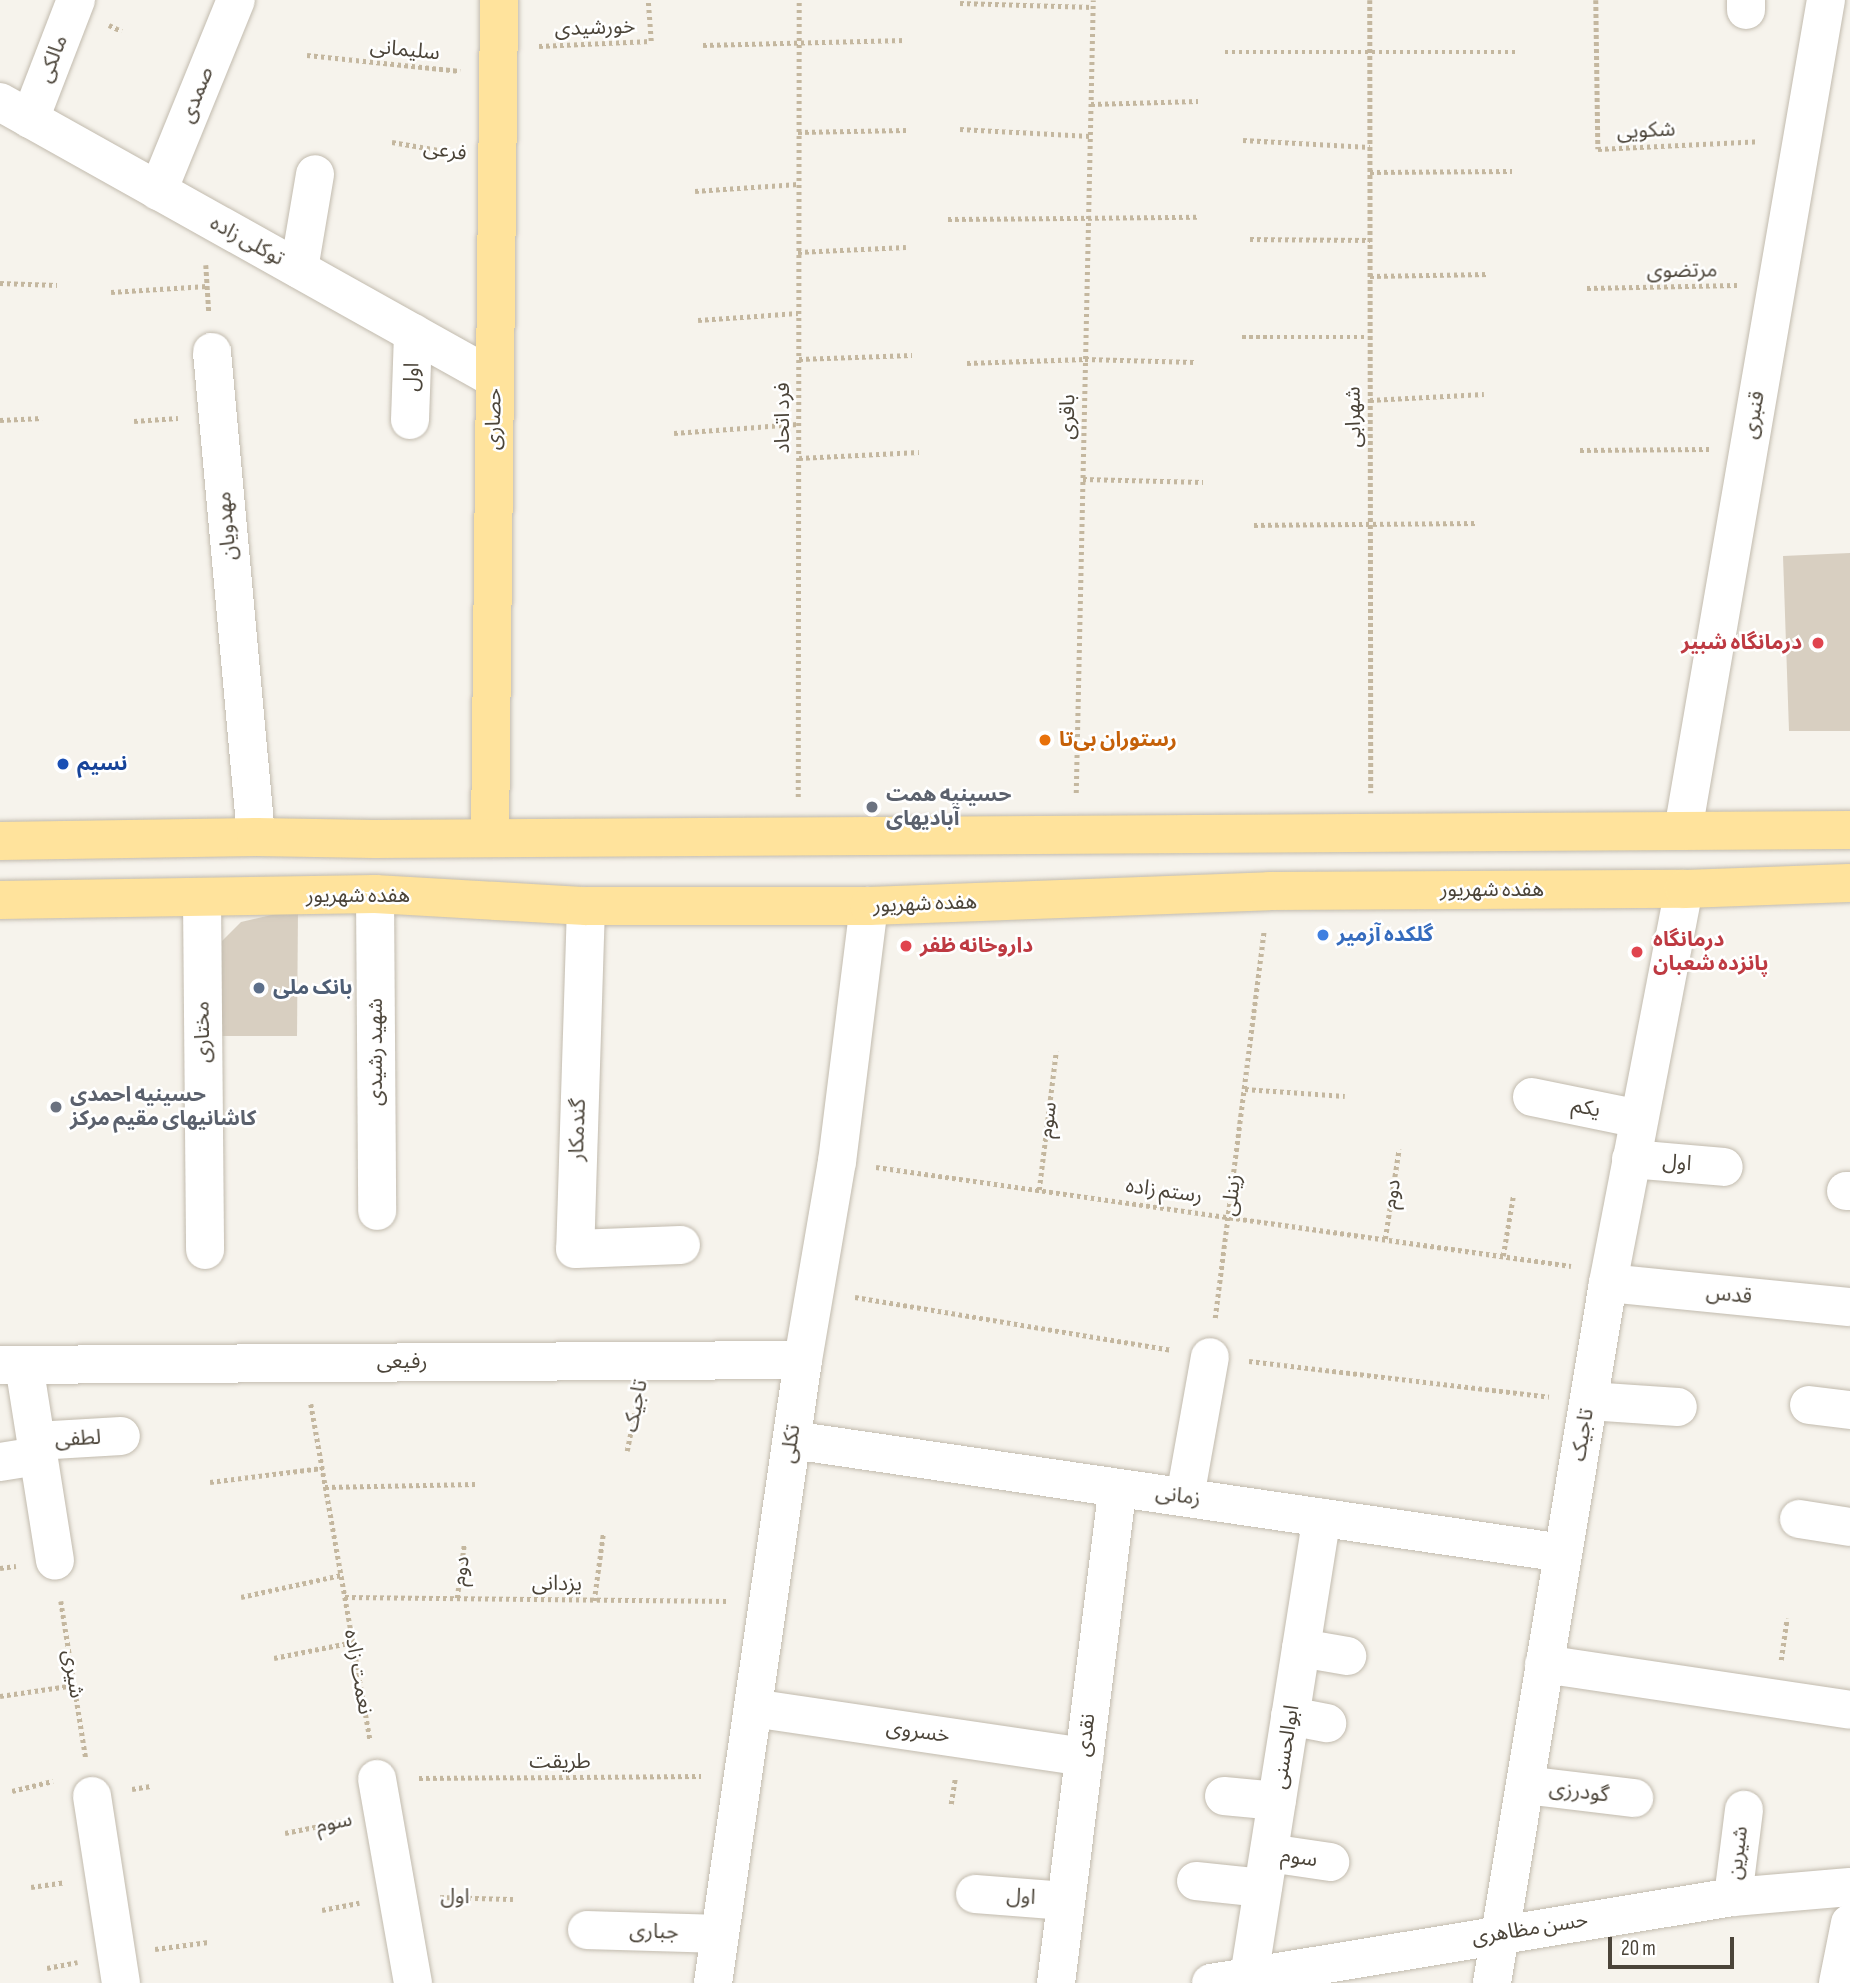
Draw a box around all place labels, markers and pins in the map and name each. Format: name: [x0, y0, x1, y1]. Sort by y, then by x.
place label: درمانگاه شبیر: [1681, 630, 1802, 656]
marker: درمانگاه شبیر: [1808, 633, 1828, 653]
place label: رستوران بی‌تا: [1059, 727, 1177, 753]
marker: رستوران بی‌تا: [1037, 732, 1053, 748]
place label: نسیم: [77, 751, 128, 777]
marker: نسیم: [55, 756, 71, 772]
place label: حسینیه همت آبادیهای: [886, 782, 1011, 832]
marker: حسینیه همت آبادیهای: [864, 799, 880, 815]
place label: گلكده آزمير: [1337, 922, 1433, 948]
marker: گلكده آزمير: [1315, 927, 1331, 943]
place label: درمانگاه پانزده شعبان: [1653, 927, 1769, 977]
place label: داروخانه ظفر: [920, 933, 1033, 959]
marker: داروخانه ظفر: [898, 938, 914, 954]
marker: درمانگاه پانزده شعبان: [1627, 942, 1647, 962]
place label: بانک ملی: [273, 975, 353, 1001]
marker: بانک ملی: [251, 980, 267, 996]
place label: حسینیه احمدی کاشانیهای مقیم مرکز: [70, 1082, 256, 1132]
marker: حسینیه احمدی کاشانیهای مقیم مرکز: [48, 1099, 64, 1115]

